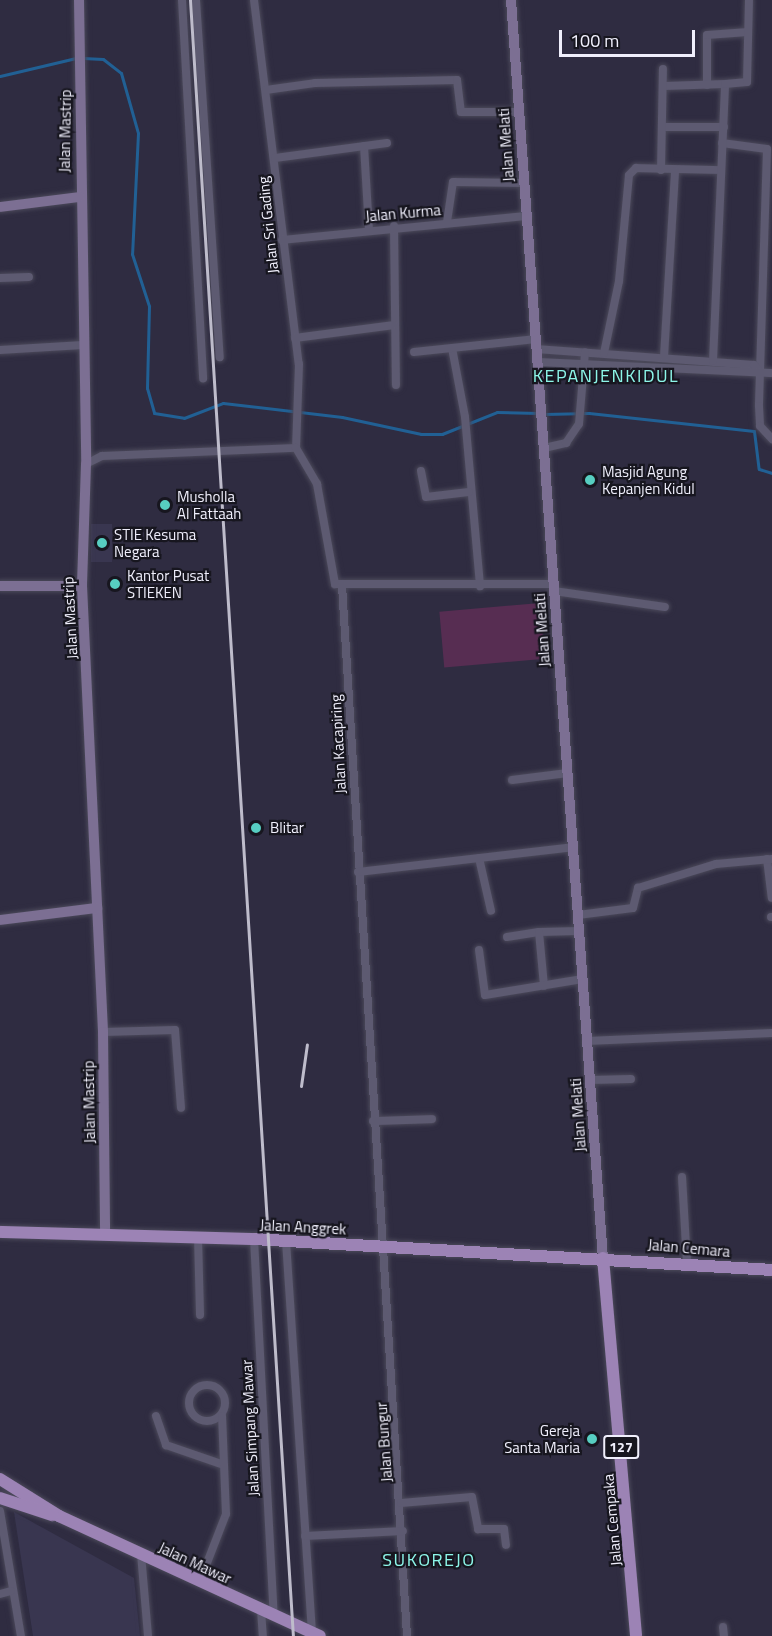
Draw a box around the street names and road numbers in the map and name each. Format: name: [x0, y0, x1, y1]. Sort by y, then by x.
street label: Jalan Mastrip: [55, 89, 75, 173]
street label: Jalan Melati: [494, 108, 518, 182]
street label: Jalan Sri Gading: [254, 175, 282, 275]
street label: Jalan Kurma: [364, 201, 442, 225]
street label: Jalan Mastrip: [59, 576, 81, 660]
street label: Jalan Melati: [530, 593, 554, 667]
street label: Jalan Kacapiring: [326, 694, 350, 794]
street label: Jalan Mastrip: [79, 1060, 99, 1144]
street label: Jalan Melati: [566, 1078, 590, 1152]
street label: Jalan Anggrek: [259, 1216, 347, 1238]
street label: Jalan Cemara: [647, 1235, 731, 1261]
street label: Jalan Simpang Mawar: [237, 1359, 263, 1497]
street label: Jalan Bungur: [372, 1401, 396, 1483]
road number: 127: [603, 1436, 639, 1458]
street label: Jalan Cempaka: [599, 1473, 625, 1567]
street label: Jalan Mawar: [156, 1538, 234, 1588]

